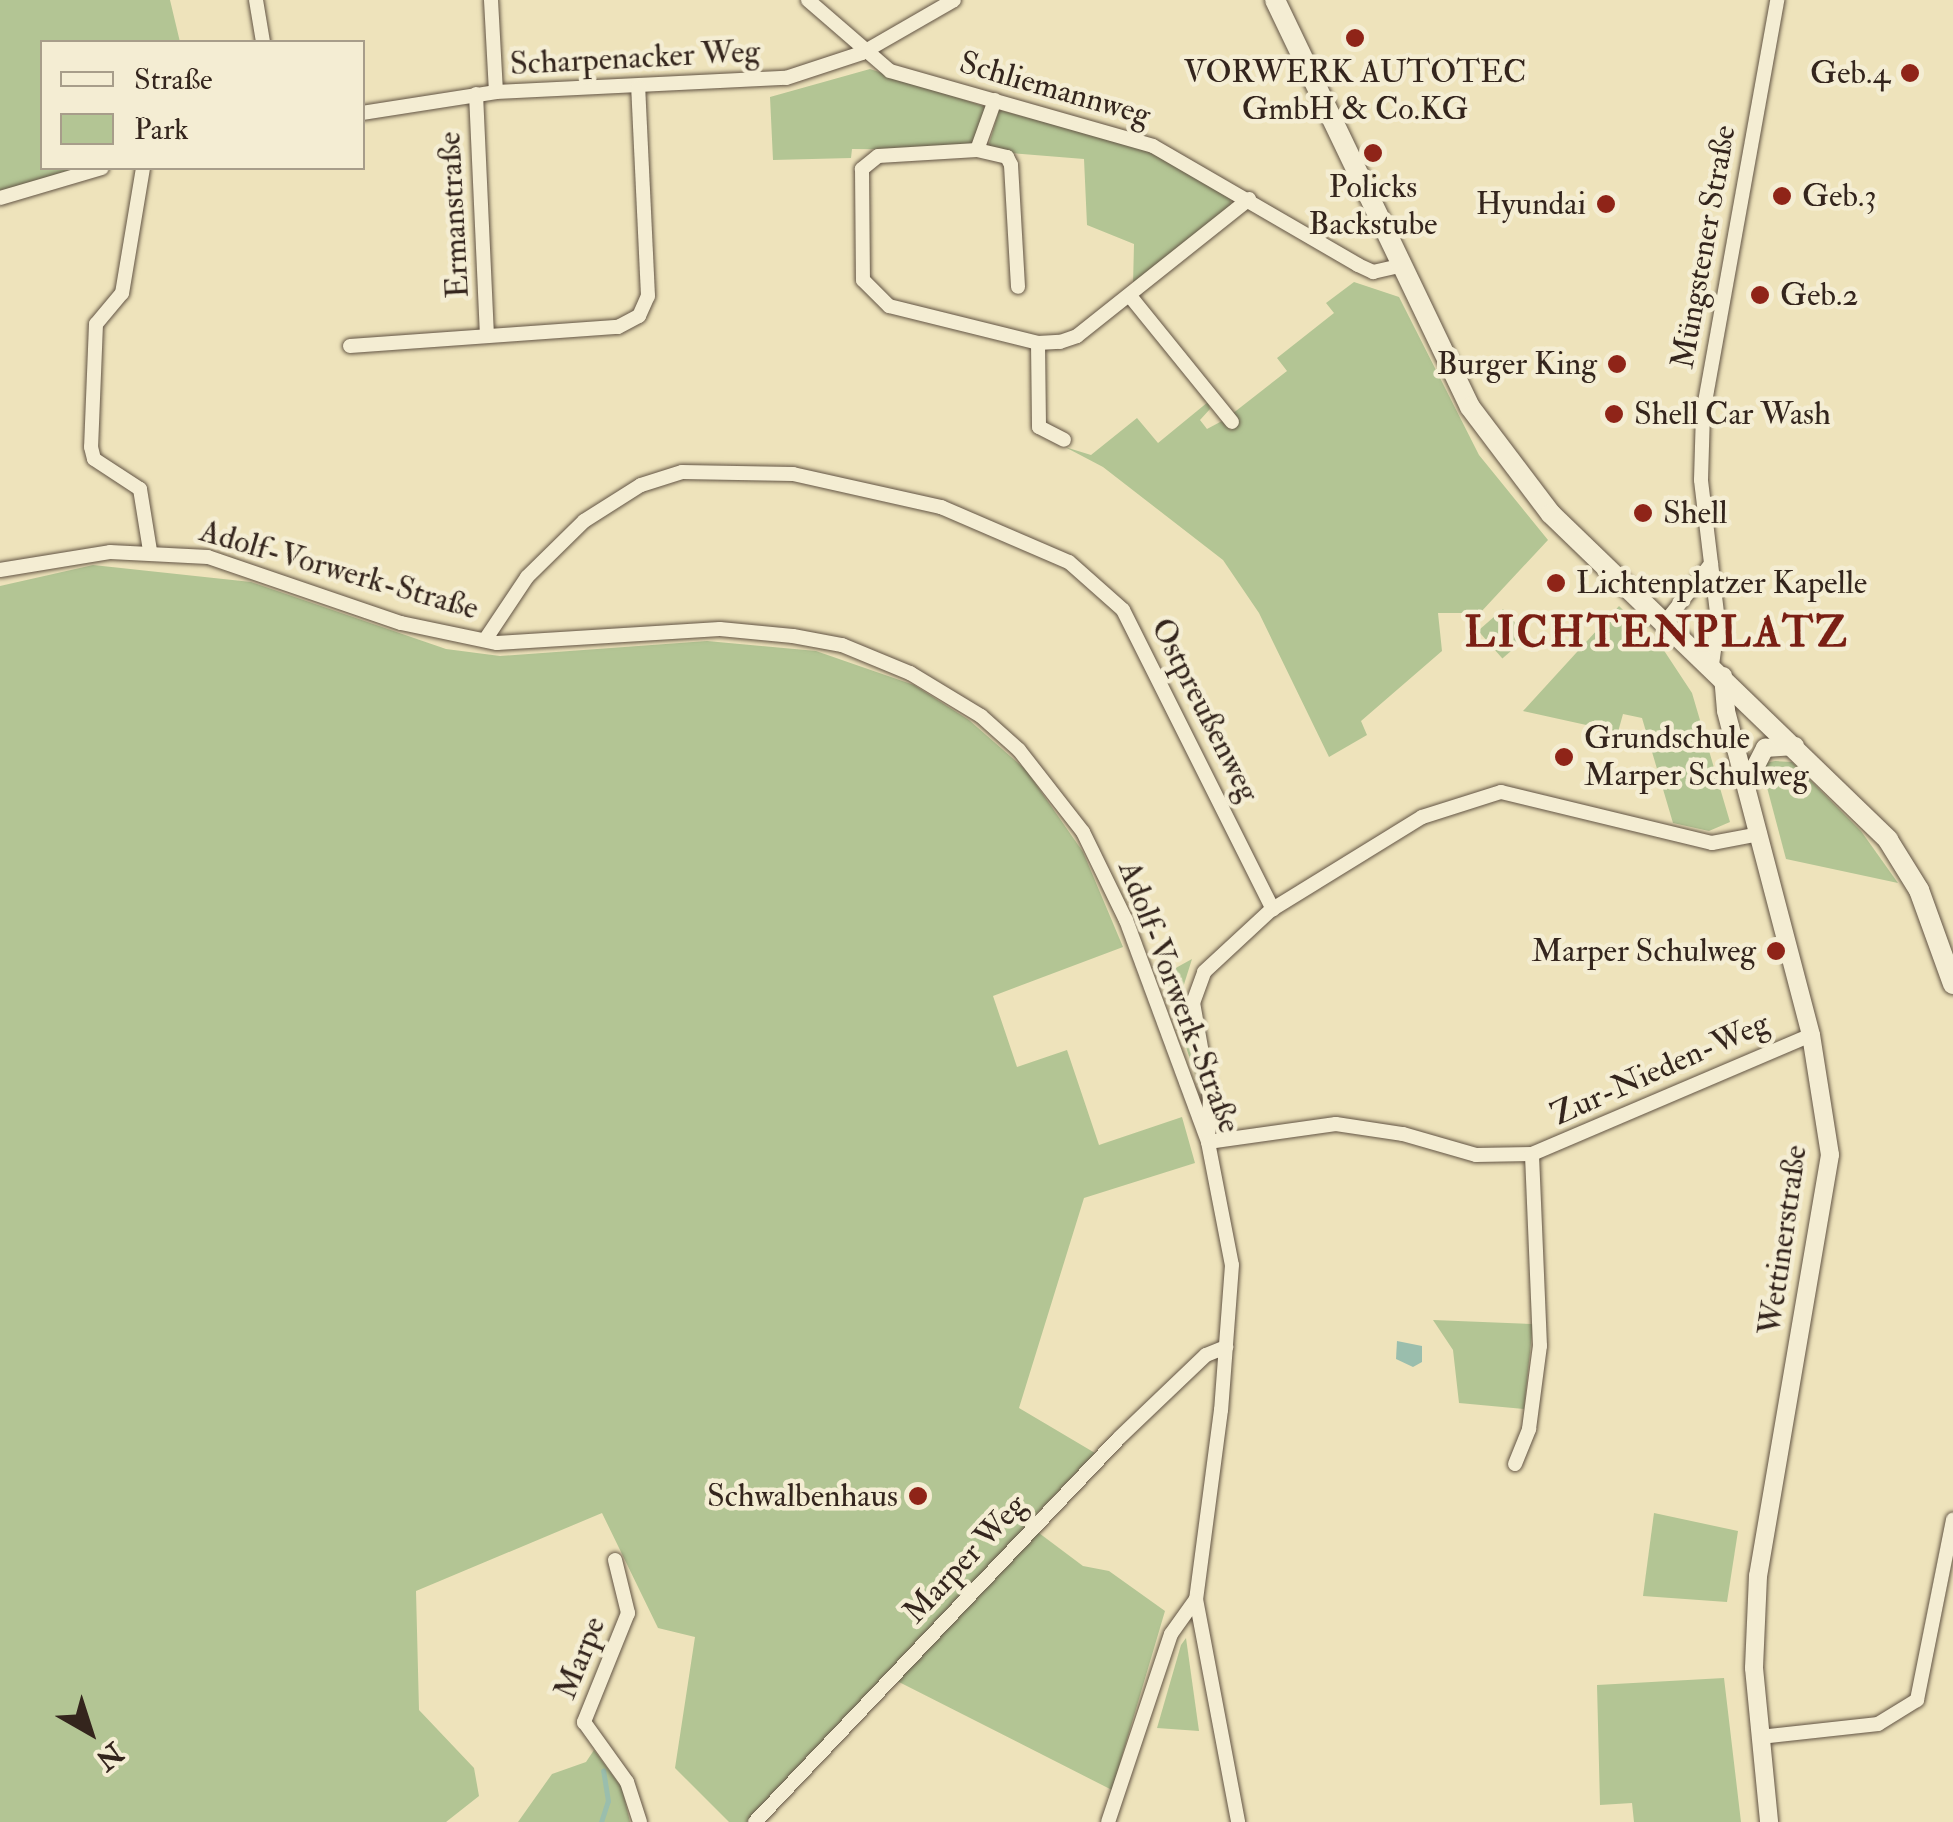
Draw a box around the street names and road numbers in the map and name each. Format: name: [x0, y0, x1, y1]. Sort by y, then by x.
street label: Scharpenacker Weg: [509, 32, 761, 84]
street label: Schliemannweg: [955, 43, 1155, 135]
street label: Müngstener Straße: [1664, 122, 1744, 372]
street label: Ermanstraße: [430, 131, 478, 299]
street label: Adolf-Vorwerk-Straße: [195, 512, 483, 628]
street label: Ostpreußenweg: [1142, 612, 1268, 808]
street label: Adolf-Vorwerk-Straße: [1109, 856, 1249, 1138]
street label: Zur-Nieden-Weg: [1545, 1004, 1775, 1134]
street label: Wettinerstraße: [1751, 1143, 1815, 1337]
street label: Marper Weg: [895, 1486, 1035, 1632]
street label: Marpe: [546, 1611, 614, 1705]

